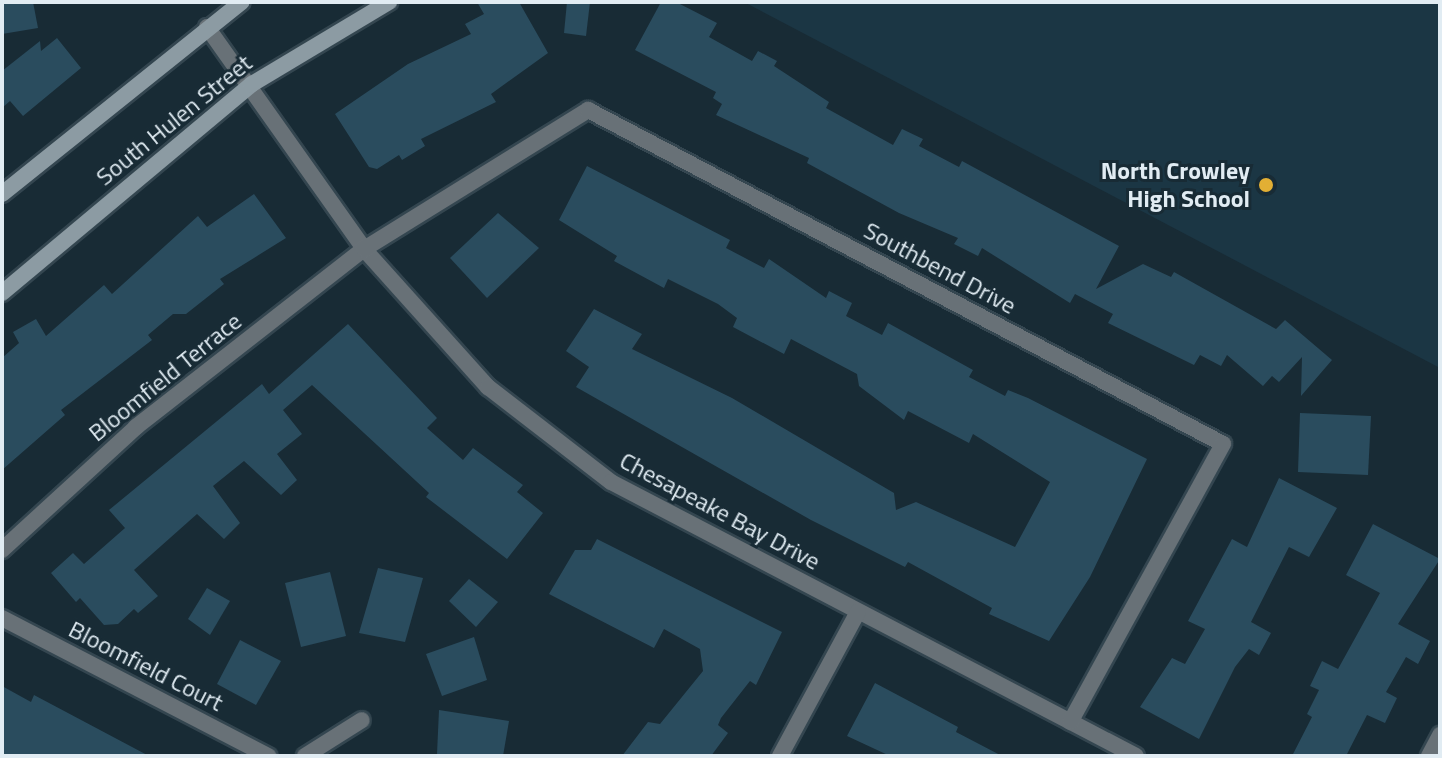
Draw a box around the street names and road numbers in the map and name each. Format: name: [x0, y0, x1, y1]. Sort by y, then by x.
street label: South Hulen Street: [90, 49, 258, 191]
street label: Southbend Drive: [859, 216, 1021, 320]
street label: Bloomfield Terrace: [83, 307, 247, 447]
street label: Chesapeake Bay Drive: [615, 446, 825, 576]
street label: Bloomfield Court: [64, 615, 228, 717]

